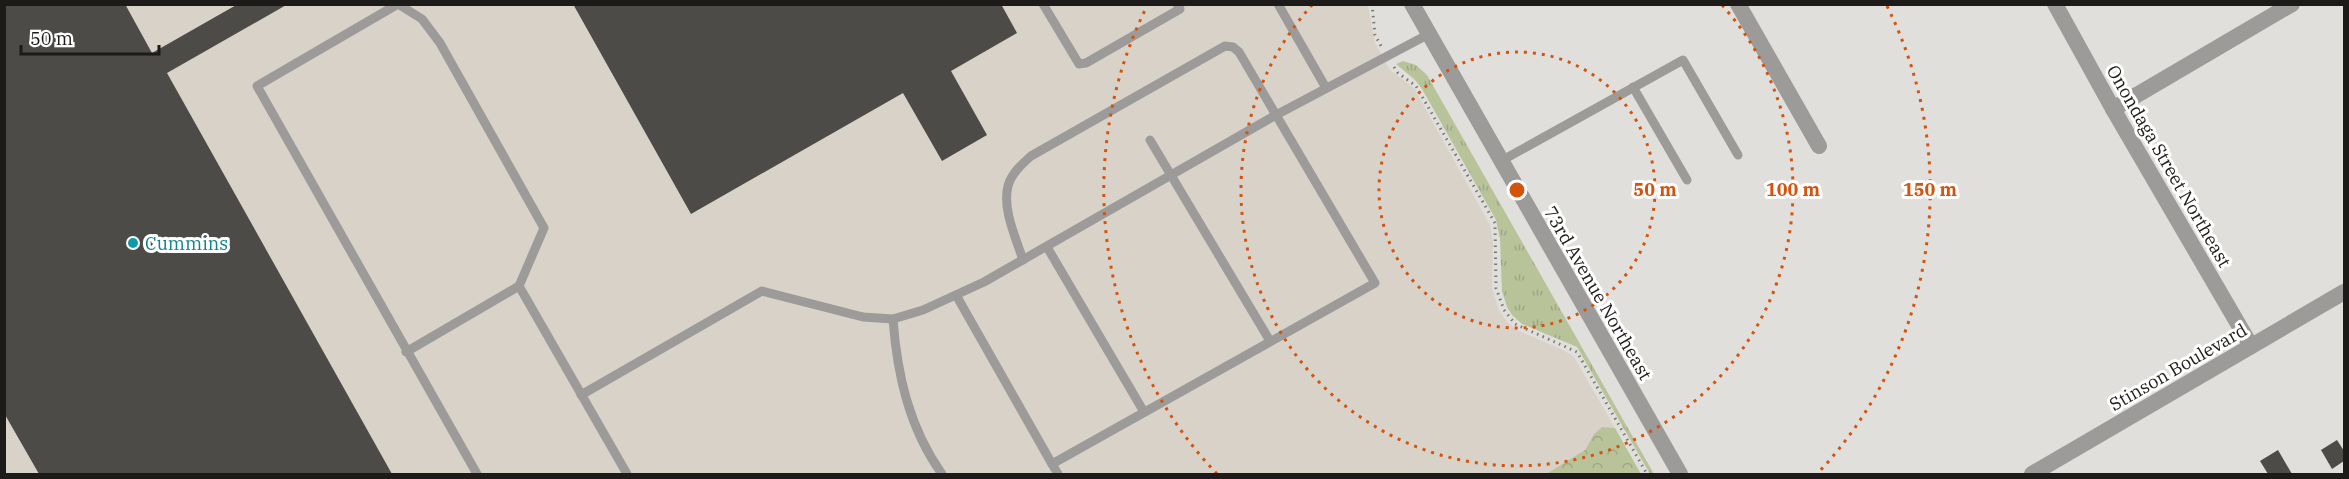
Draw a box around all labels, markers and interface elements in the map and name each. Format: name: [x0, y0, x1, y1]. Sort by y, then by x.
scale bar: [21, 18, 159, 56]
text: 50 m: [30, 27, 73, 50]
street label: Onondaga Street Northeast: [2102, 61, 2236, 271]
text: 50 m: [1633, 178, 1677, 201]
text: 100 m: [1766, 178, 1821, 201]
text: 150 m: [1903, 178, 1958, 201]
centre of rings: [1507, 180, 1527, 200]
street label: 73rd Avenue Northeast: [1539, 202, 1657, 384]
place label: Cummins: [145, 232, 228, 255]
marker: Cummins: [126, 236, 140, 250]
street label: Stinson Boulevard: [2105, 318, 2251, 416]

